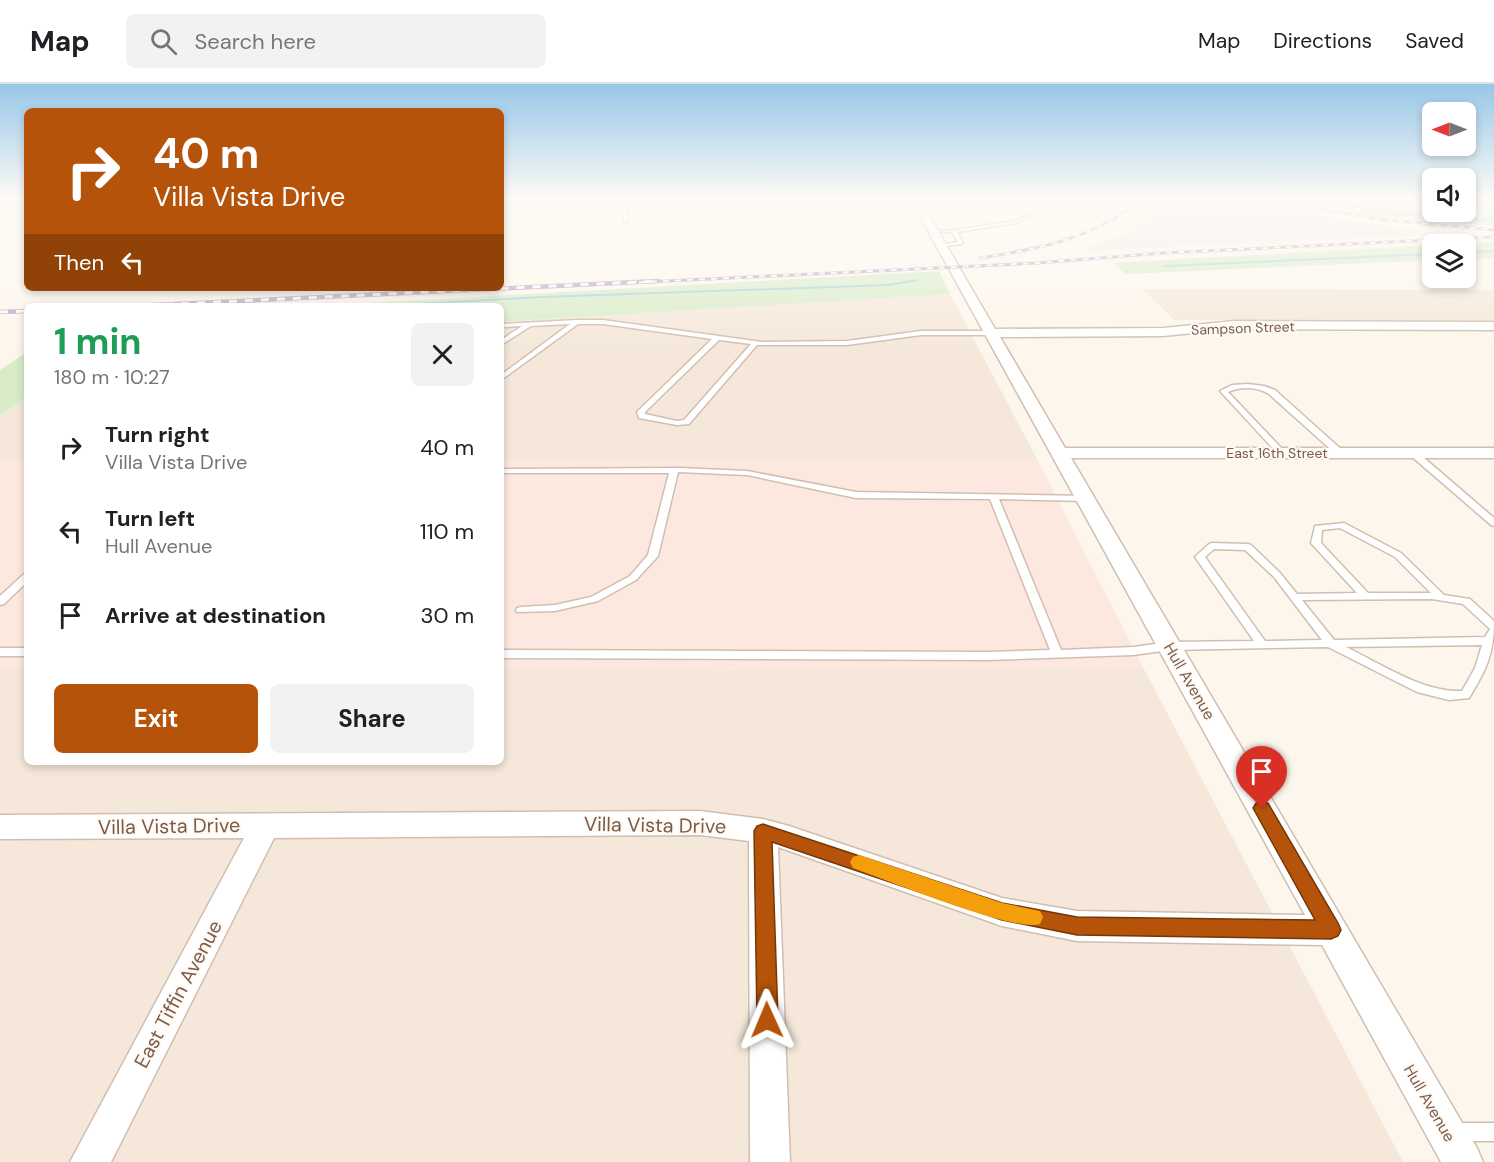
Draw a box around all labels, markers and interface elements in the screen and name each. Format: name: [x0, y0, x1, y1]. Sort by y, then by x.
search box: [126, 14, 546, 68]
text: Map: [30, 23, 90, 60]
icon: search: [147, 25, 180, 58]
text: Search here: [195, 27, 316, 56]
text: Map: [1198, 27, 1240, 55]
text: Directions: [1273, 27, 1372, 55]
text: Saved: [1405, 27, 1464, 55]
north arrow: [1422, 102, 1476, 156]
map controls: [1422, 102, 1476, 288]
text: 40 m: [153, 126, 259, 181]
icon: right: [54, 132, 132, 210]
button: sound: [1422, 168, 1476, 222]
text: Villa Vista Drive: [153, 179, 345, 214]
button: layers: [1422, 234, 1476, 288]
icon: left: [116, 246, 149, 279]
text: Then: [54, 248, 104, 277]
street label: Sampson Street: [1191, 317, 1295, 339]
text: 1 min: [54, 318, 142, 365]
button: close: [411, 323, 474, 386]
text: 180 m · 10:27: [54, 364, 170, 390]
text: Turn right: [105, 420, 210, 449]
icon: right: [54, 431, 87, 464]
text: 40 m: [420, 433, 474, 462]
street label: East 16th Street: [1226, 444, 1328, 462]
text: Villa Vista Drive: [105, 449, 247, 475]
text: Turn left: [105, 504, 195, 533]
icon: left: [54, 515, 87, 548]
text: 110 m: [420, 517, 474, 546]
text: Hull Avenue: [105, 533, 212, 559]
icon: arrive: [54, 599, 87, 632]
text: Arrive at destination: [105, 601, 326, 630]
text: 30 m: [420, 601, 474, 630]
street label: Hull Avenue: [1159, 639, 1220, 724]
button: Exit: [54, 684, 258, 753]
button: Share: [270, 684, 474, 753]
pin: [1236, 746, 1287, 808]
icon: arrive: [1245, 755, 1278, 788]
street label: Villa Vista Drive: [584, 811, 726, 839]
street label: Villa Vista Drive: [98, 812, 240, 840]
street label: East Tiffin Avenue: [128, 916, 228, 1072]
position arrow: [735, 988, 799, 1052]
street label: Hull Avenue: [1399, 1061, 1460, 1146]

